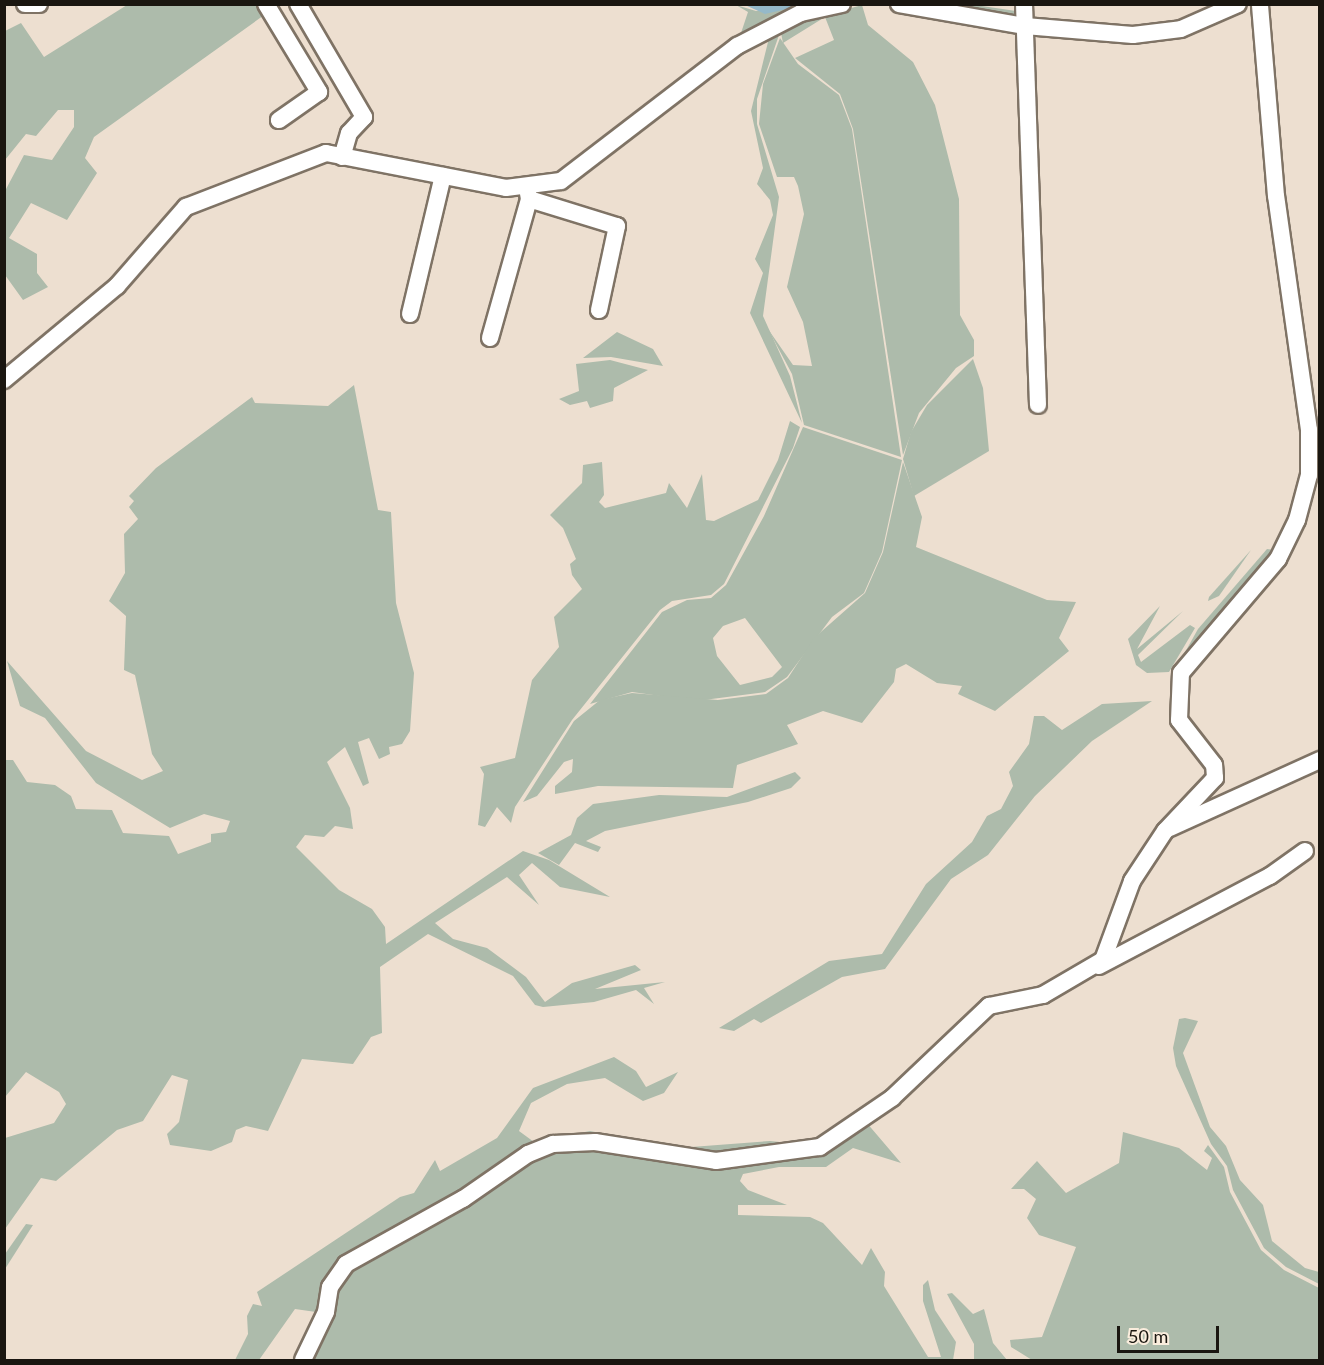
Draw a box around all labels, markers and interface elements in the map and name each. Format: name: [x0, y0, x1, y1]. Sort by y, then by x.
scale bar: [1120, 1314, 1222, 1352]
text: 50 m: [1128, 1325, 1168, 1347]

